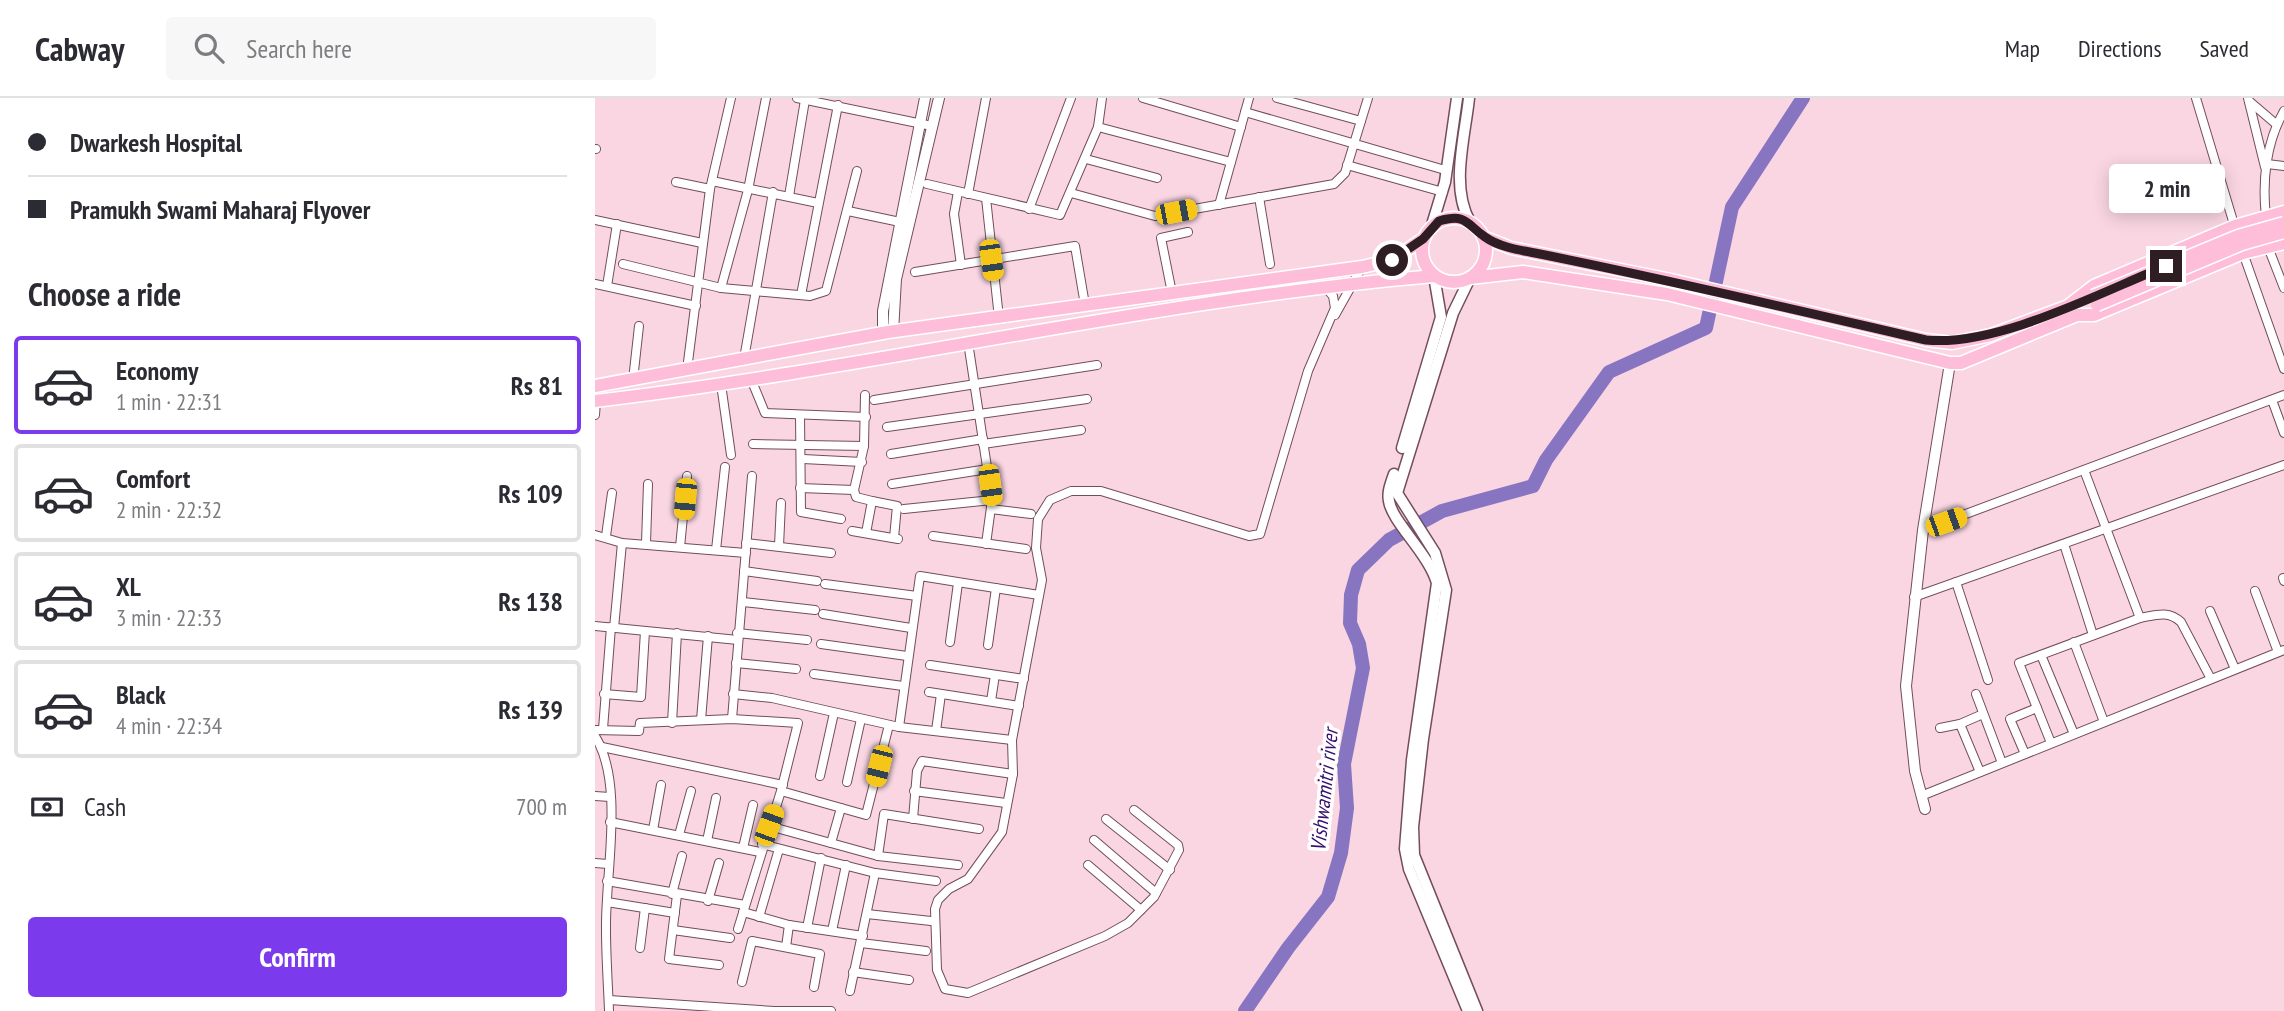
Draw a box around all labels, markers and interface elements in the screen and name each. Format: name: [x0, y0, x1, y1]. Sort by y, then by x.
search box: [166, 17, 656, 80]
text: Cabway: [35, 27, 124, 70]
icon: search: [190, 29, 228, 67]
text: Search here: [246, 32, 352, 65]
text: Map: [2005, 33, 2040, 64]
text: Directions: [2078, 33, 2162, 64]
text: Saved: [2200, 33, 2249, 64]
text: Dwarkesh Hospital: [70, 126, 242, 159]
callout: 2 min: [2108, 164, 2224, 214]
text: 2 min: [2144, 174, 2190, 203]
text: Pramukh Swami Maharaj Flyover: [70, 193, 370, 226]
car: [1154, 198, 1199, 226]
car: [978, 238, 1005, 282]
route start: [1376, 244, 1408, 276]
route end: [2150, 250, 2182, 282]
text: Choose a ride: [28, 273, 181, 315]
icon: car: [32, 354, 95, 417]
text: Economy: [116, 354, 198, 387]
text: Rs 81: [511, 369, 563, 402]
text: 1 min · 22:31: [116, 387, 222, 416]
icon: car: [32, 462, 95, 525]
text: Comfort: [116, 462, 190, 495]
car: [977, 463, 1004, 507]
text: Rs 109: [498, 477, 563, 510]
car: [673, 477, 698, 521]
text: 2 min · 22:32: [116, 495, 222, 524]
car: [1923, 505, 1970, 539]
icon: car: [32, 570, 95, 633]
text: XL: [116, 570, 141, 603]
text: Rs 138: [498, 585, 563, 618]
text: 3 min · 22:33: [116, 603, 222, 632]
icon: car: [32, 678, 95, 741]
text: Black: [116, 678, 166, 711]
text: Rs 139: [498, 693, 563, 726]
text: 4 min · 22:34: [116, 711, 222, 740]
water label: Vishwamitri river: [1304, 724, 1344, 853]
car: [864, 743, 895, 789]
icon: cash: [28, 788, 66, 826]
text: Cash: [84, 790, 126, 823]
text: 700 m: [516, 792, 567, 821]
car: [752, 802, 787, 848]
button: Confirm: [28, 917, 567, 997]

